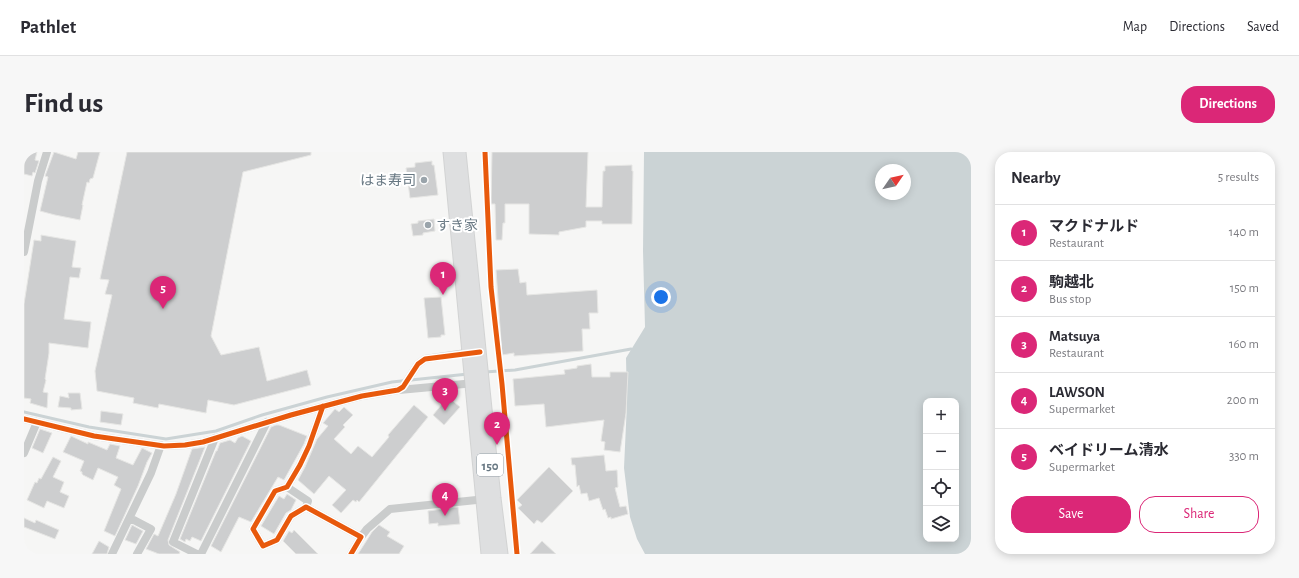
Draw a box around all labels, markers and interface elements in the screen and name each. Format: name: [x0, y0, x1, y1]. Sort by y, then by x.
text: Pathlet: [20, 18, 76, 37]
text: Map: [1123, 20, 1147, 34]
text: Directions: [1169, 20, 1225, 34]
text: Saved: [1247, 20, 1279, 34]
button: Directions: [1181, 86, 1275, 123]
text: Find us: [24, 90, 103, 118]
north arrow: [875, 164, 911, 200]
text: Nearby: [1011, 169, 1061, 186]
text: 5 results: [1218, 171, 1259, 184]
place label: はま寿司: [360, 173, 416, 188]
marker: はま寿司: [419, 175, 429, 185]
place label: すき家: [436, 218, 478, 233]
text: マクドナルド: [1049, 219, 1139, 234]
marker: すき家: [423, 220, 433, 230]
text: 1: [1022, 226, 1026, 239]
text: 140 m: [1229, 226, 1259, 239]
text: Restaurant: [1049, 237, 1104, 250]
pin: 1: [430, 262, 456, 295]
text: 駒越北: [1049, 275, 1094, 290]
pin: 5: [150, 276, 176, 309]
text: 2: [1021, 282, 1027, 295]
text: 150 m: [1230, 282, 1259, 295]
your location: [651, 287, 671, 307]
text: Bus stop: [1049, 293, 1091, 306]
text: Matsuya: [1049, 329, 1100, 344]
text: 3: [1021, 338, 1027, 351]
text: 160 m: [1229, 338, 1259, 351]
text: Restaurant: [1049, 347, 1104, 360]
pin: 3: [432, 378, 458, 411]
text: LAWSON: [1049, 385, 1105, 400]
text: 4: [1021, 394, 1027, 407]
text: 200 m: [1227, 394, 1259, 407]
map controls: [923, 398, 959, 542]
button: +: [923, 398, 959, 434]
text: Supermarket: [1049, 403, 1115, 416]
pin: 2: [484, 412, 510, 445]
button: −: [923, 434, 959, 470]
text: ベイドリーム清水: [1049, 443, 1169, 458]
text: 5: [1021, 450, 1027, 463]
text: 330 m: [1229, 450, 1259, 463]
road number: 150: [477, 454, 503, 476]
text: Supermarket: [1049, 461, 1115, 474]
button: locate: [923, 470, 959, 506]
pin: 4: [432, 483, 458, 516]
button: Save: [1011, 496, 1131, 533]
button: Share: [1139, 496, 1259, 533]
button: layers: [923, 506, 959, 542]

